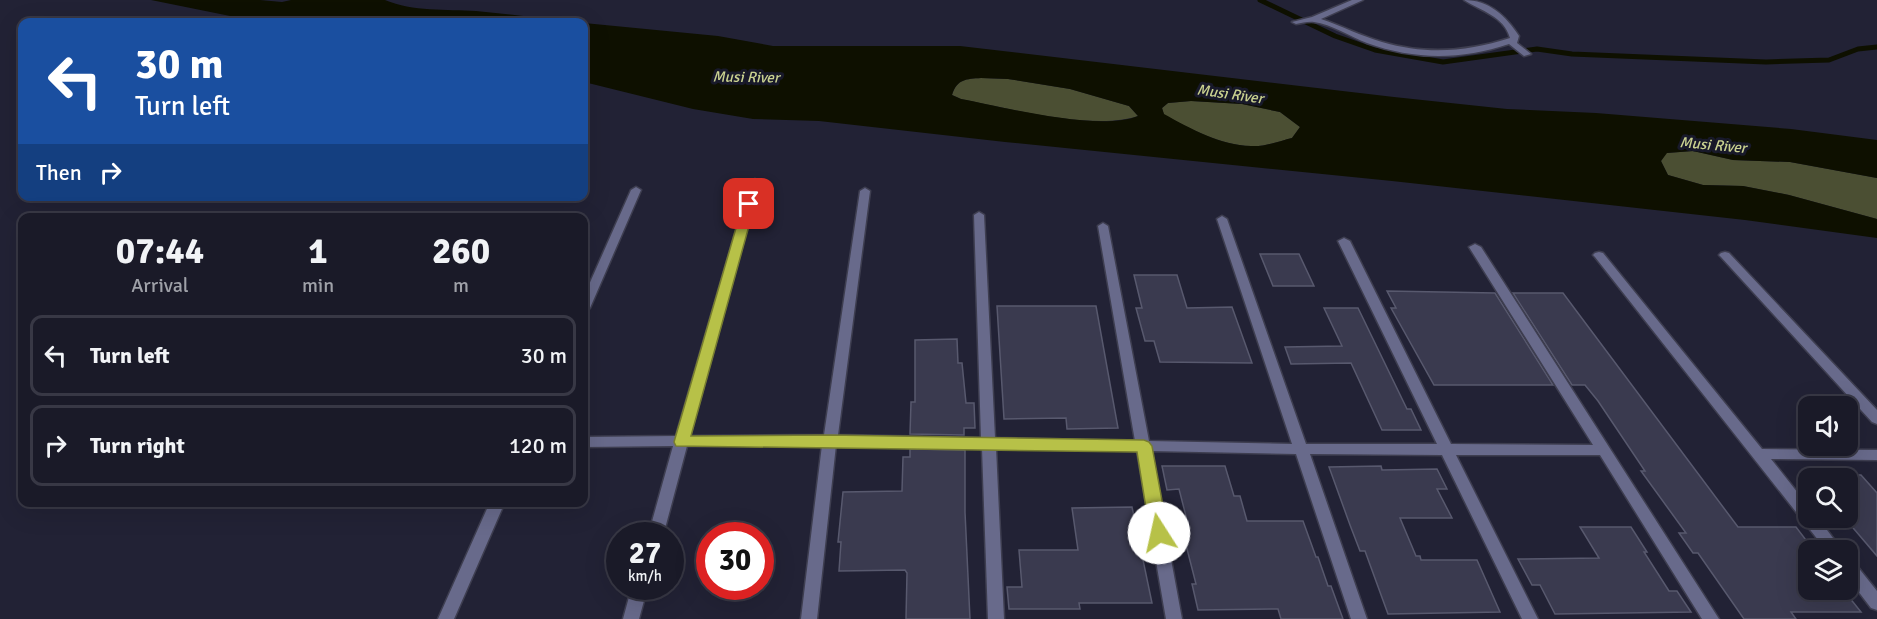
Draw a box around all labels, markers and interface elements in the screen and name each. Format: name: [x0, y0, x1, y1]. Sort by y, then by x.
text: 30 m: [135, 39, 224, 90]
icon: left: [36, 42, 114, 120]
water label: Musi River: [712, 67, 782, 87]
water label: Musi River: [1196, 80, 1267, 108]
text: Turn left: [135, 90, 230, 123]
water label: Musi River: [1679, 133, 1750, 157]
icon: right: [94, 156, 127, 189]
text: Then: [36, 159, 82, 186]
pin: [723, 178, 774, 229]
icon: arrive: [732, 187, 765, 220]
text: 07:44: [116, 229, 204, 274]
text: 1: [308, 229, 328, 274]
text: 260: [432, 229, 490, 274]
text: Arrival: [131, 273, 189, 298]
text: min: [302, 273, 334, 298]
text: m: [453, 273, 469, 298]
icon: left: [39, 339, 72, 372]
text: Turn left: [90, 342, 170, 369]
text: 30 m: [521, 342, 567, 369]
map controls: [1798, 396, 1858, 600]
button: sound: [1798, 396, 1858, 456]
icon: right: [39, 429, 72, 462]
text: Turn right: [90, 432, 185, 459]
text: 120 m: [509, 432, 567, 459]
button: search: [1798, 468, 1858, 528]
position arrow: [1127, 501, 1191, 565]
speed limit sign: 30: [696, 522, 774, 600]
text: 27: [629, 535, 661, 572]
button: layers: [1798, 540, 1858, 600]
text: km/h: [628, 567, 662, 585]

